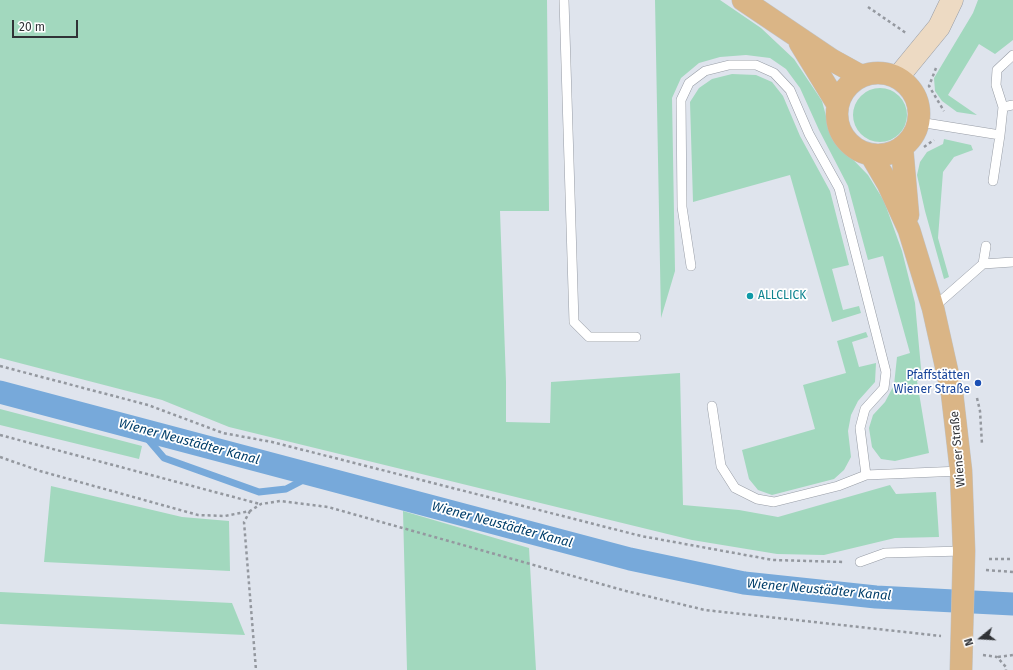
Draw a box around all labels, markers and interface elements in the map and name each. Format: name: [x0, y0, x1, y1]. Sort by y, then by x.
scale bar: [14, 12, 80, 38]
text: 20 m: [19, 20, 45, 34]
place label: ALLCLICK: [758, 289, 806, 303]
marker: ALLCLICK: [745, 291, 755, 301]
place label: Pfaffstätten Wiener Straße: [894, 369, 970, 397]
marker: Pfaffstätten Wiener Straße: [973, 378, 983, 388]
street label: Wiener Straße: [947, 410, 969, 488]
water label: Wiener Neustädter Kanal: [117, 416, 261, 468]
water label: Wiener Neustädter Kanal: [430, 499, 574, 551]
water label: Wiener Neustädter Kanal: [746, 576, 892, 604]
north arrow: [961, 618, 1001, 658]
text: N: [962, 636, 976, 647]

